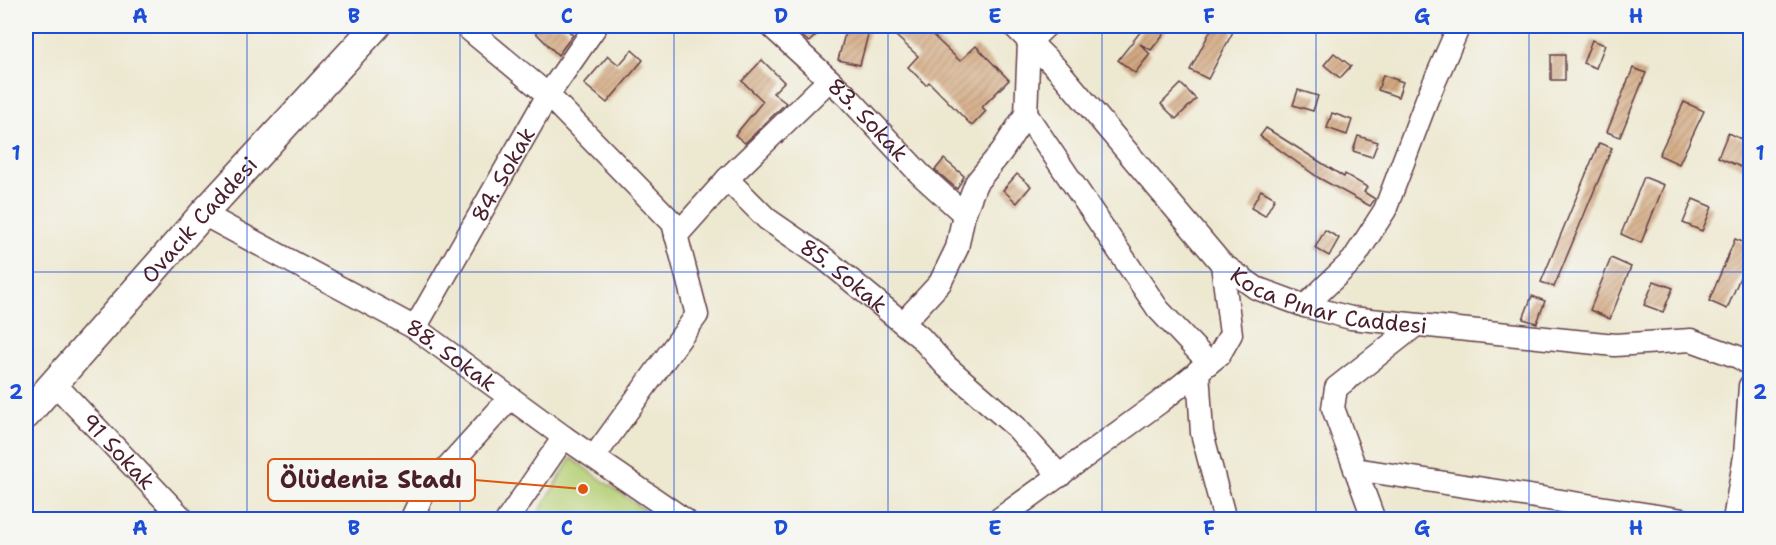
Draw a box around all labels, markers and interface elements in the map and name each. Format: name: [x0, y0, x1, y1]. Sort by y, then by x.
text: A: [132, 3, 148, 29]
text: B: [348, 3, 360, 29]
text: C: [561, 3, 573, 29]
text: D: [774, 3, 788, 29]
text: E: [988, 3, 1002, 29]
text: F: [1203, 3, 1215, 29]
text: G: [1414, 3, 1430, 29]
text: H: [1629, 3, 1643, 29]
street label: 83. Sokak: [821, 72, 915, 168]
street label: 84. Sokak: [465, 122, 542, 227]
text: 1: [11, 140, 21, 166]
text: 1: [1755, 140, 1765, 166]
street label: Ovacık Caddesi: [135, 150, 264, 289]
street label: 85. Sokak: [794, 232, 893, 319]
street label: Koca Pınar Caddesi: [1224, 260, 1429, 341]
street label: 88. Sokak: [401, 312, 502, 398]
text: 2: [9, 379, 23, 405]
text: 2: [1753, 379, 1767, 405]
street label: 91 Sokak: [75, 407, 161, 496]
callout: Ölüdeniz Stadı: [268, 459, 475, 501]
text: Ölüdeniz Stadı: [280, 464, 462, 496]
text: A: [132, 515, 148, 541]
text: B: [348, 515, 360, 541]
text: C: [561, 515, 573, 541]
text: D: [774, 515, 788, 541]
text: E: [988, 515, 1002, 541]
text: F: [1203, 515, 1215, 541]
text: G: [1414, 515, 1430, 541]
text: H: [1629, 515, 1643, 541]

